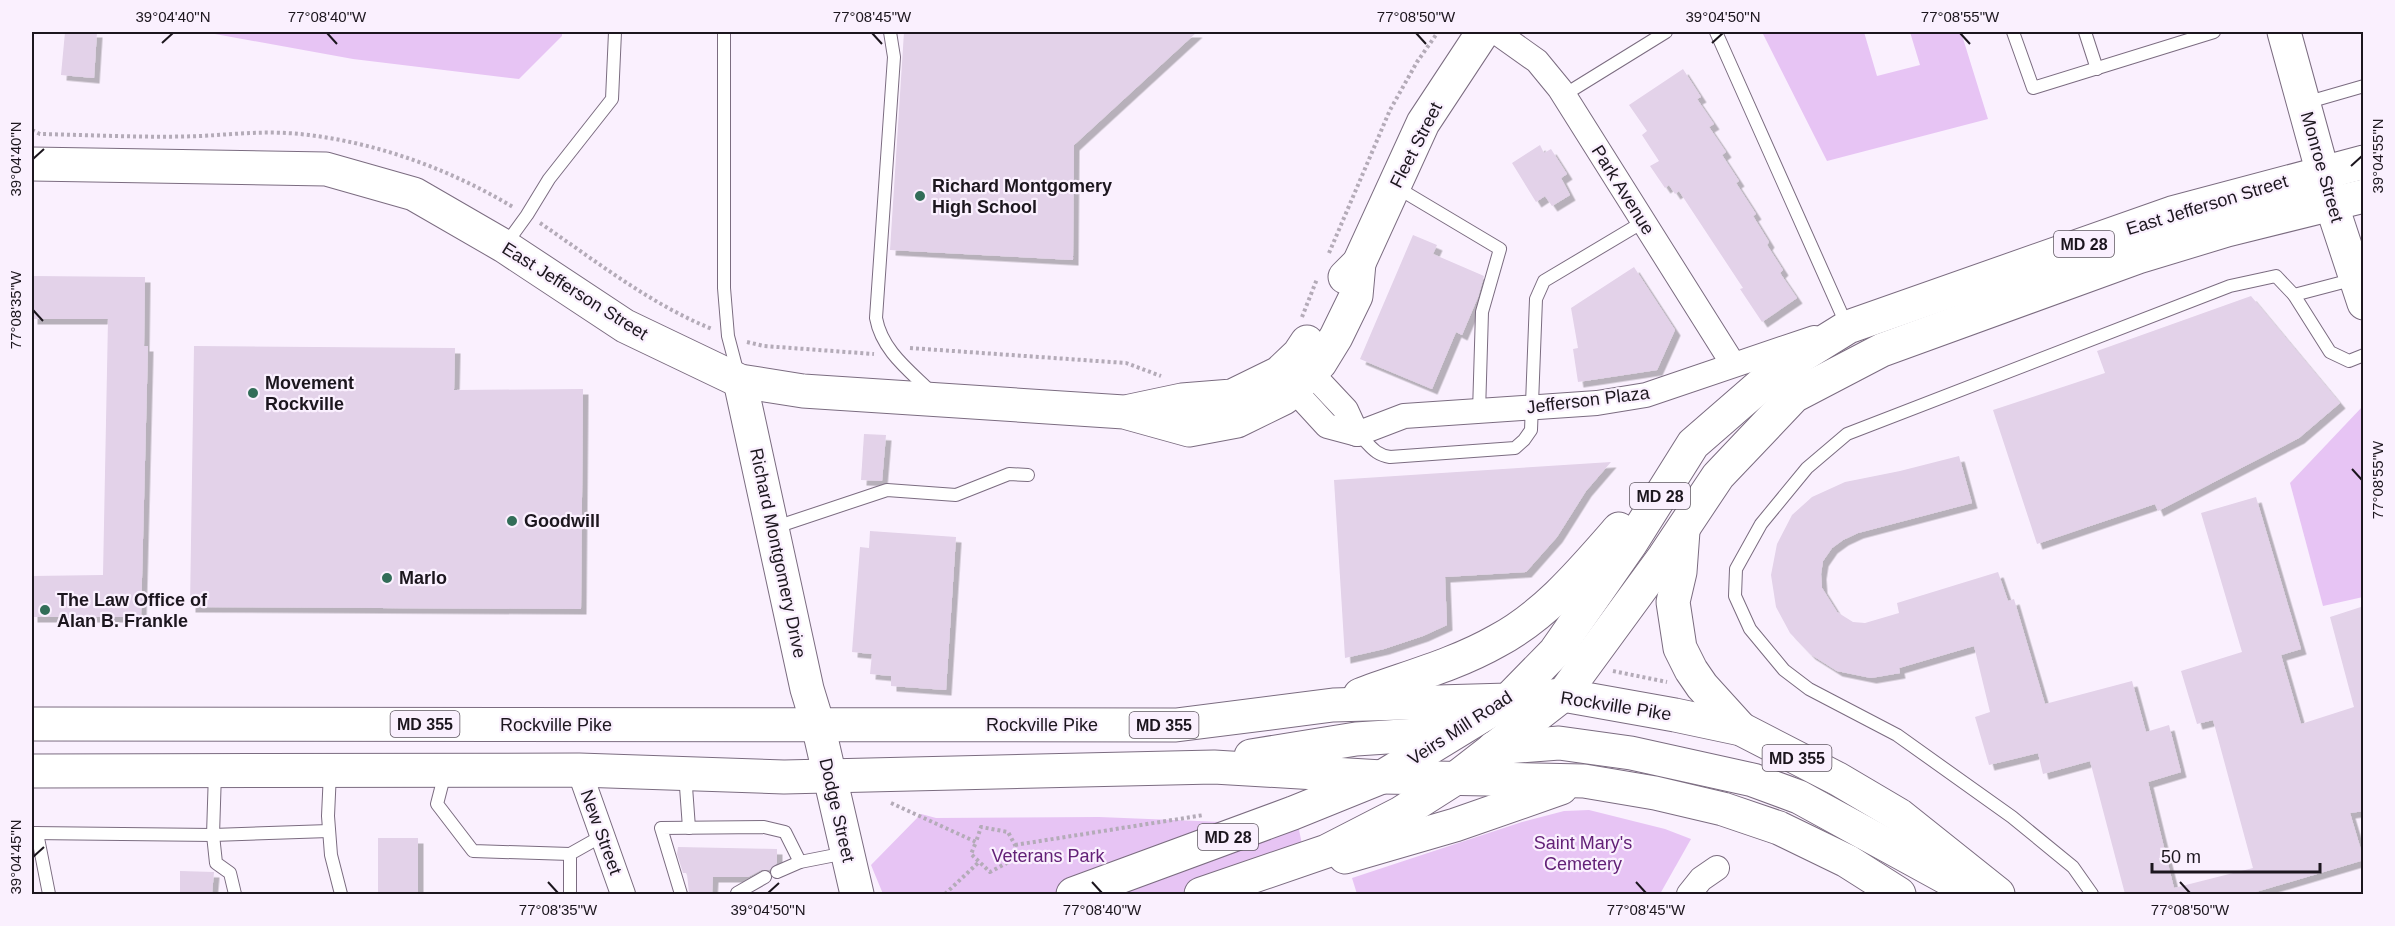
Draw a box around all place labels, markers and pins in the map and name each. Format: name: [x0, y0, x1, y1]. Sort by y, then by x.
place label: Richard Montgomery High School: [932, 176, 1112, 217]
marker: Richard Montgomery High School: [913, 189, 927, 203]
place label: Movement Rockville: [265, 373, 354, 414]
marker: Movement Rockville: [246, 386, 260, 400]
place label: Goodwill: [524, 511, 600, 531]
marker: Goodwill: [505, 514, 519, 528]
place label: Marlo: [399, 568, 447, 588]
marker: Marlo: [380, 571, 394, 585]
place label: The Law Office of Alan B. Frankle: [57, 590, 208, 631]
marker: The Law Office of Alan B. Frankle: [38, 603, 52, 617]

